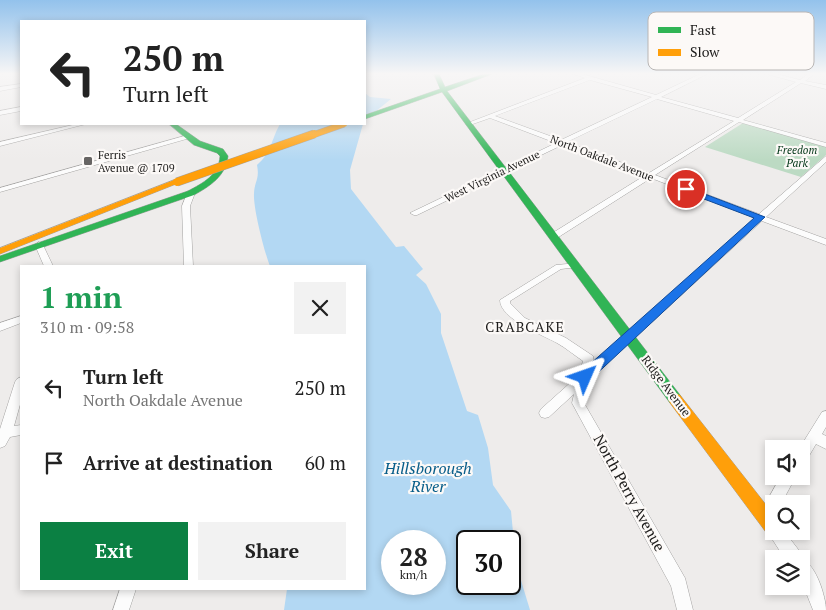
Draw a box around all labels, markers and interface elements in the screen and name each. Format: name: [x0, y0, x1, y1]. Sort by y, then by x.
legend: [648, 12, 814, 70]
text: Fast: [690, 20, 717, 39]
text: 250 m: [123, 35, 224, 81]
icon: left: [40, 40, 105, 105]
text: Slow: [690, 42, 720, 61]
text: Turn left: [123, 79, 209, 108]
street label: North Oakdale Avenue: [548, 132, 656, 184]
park label: Freedom Park: [776, 143, 817, 170]
street label: West Virginia Avenue: [442, 147, 542, 205]
place label: Ferris Avenue @ 1709: [98, 148, 175, 175]
marker: Ferris Avenue @ 1709: [82, 155, 94, 167]
pin: [665, 168, 707, 210]
icon: arrive: [672, 175, 700, 203]
text: 1 min: [40, 277, 122, 317]
button: close: [294, 282, 346, 334]
text: 310 m · 09:58: [40, 316, 134, 338]
district label: CRABCAKE: [485, 317, 565, 336]
position arrow: [558, 350, 610, 402]
street label: Ridge Avenue: [639, 352, 694, 419]
text: Turn left: [83, 364, 164, 389]
icon: left: [40, 374, 68, 402]
text: 250 m: [295, 375, 346, 400]
text: North Oakdale Avenue: [83, 389, 243, 411]
street label: North Perry Avenue: [589, 430, 670, 555]
map controls: [765, 440, 810, 595]
button: sound: [765, 440, 810, 485]
icon: arrive: [40, 449, 68, 477]
text: Arrive at destination: [83, 450, 272, 475]
text: 60 m: [305, 450, 346, 475]
water label: Hillsborough River: [383, 457, 472, 497]
button: search: [765, 495, 810, 540]
button: Exit: [40, 522, 188, 580]
button: Share: [198, 522, 346, 580]
speed limit sign: 30: [456, 530, 521, 595]
text: 28: [399, 540, 428, 573]
button: layers: [765, 550, 810, 595]
text: km/h: [400, 567, 427, 582]

